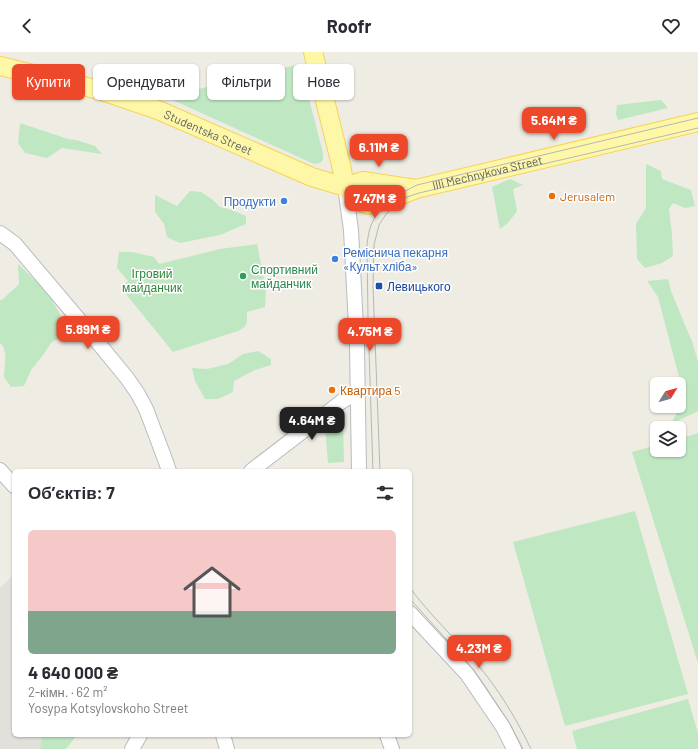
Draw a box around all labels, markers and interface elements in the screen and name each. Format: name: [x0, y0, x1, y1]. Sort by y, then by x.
icon: back: [16, 15, 38, 37]
text: Roofr: [327, 15, 371, 37]
icon: heart: [660, 15, 682, 37]
chip: Купити: [12, 64, 85, 100]
chip: Орендувати: [93, 64, 199, 100]
chip: Фільтри: [207, 64, 285, 100]
chip: Нове: [293, 64, 354, 100]
street label: Studentska Street: [162, 107, 254, 157]
pin: 5.64M ₴: [517, 107, 591, 141]
text: 5.64M ₴: [531, 112, 577, 128]
pin: 6.11M ₴: [342, 134, 416, 168]
text: 6.11M ₴: [359, 139, 399, 155]
street label: Illi Mechnykova Street: [431, 152, 544, 192]
pin: 7.47M ₴: [338, 185, 412, 219]
place label: Jerusalem: [560, 189, 615, 203]
text: 7.47M ₴: [353, 190, 397, 206]
marker: Jerusalem: [547, 191, 557, 201]
place label: Продукти: [224, 194, 276, 209]
marker: Продукти: [279, 196, 289, 206]
place label: Реміснича пекарня «Культ хліба»: [343, 245, 448, 274]
marker: Реміснича пекарня «Культ хліба»: [330, 254, 340, 264]
place label: Спортивний майданчик: [251, 262, 318, 291]
park label: Ігровий майданчик: [122, 266, 183, 295]
marker: Спортивний майданчик: [238, 271, 248, 281]
place label: Левицького: [387, 279, 451, 294]
marker: Левицького: [374, 281, 384, 291]
pin: 5.89M ₴: [51, 316, 125, 350]
pin: 4.75M ₴: [333, 318, 407, 352]
text: 5.89M ₴: [65, 321, 111, 337]
text: 4.75M ₴: [347, 323, 393, 339]
north arrow: [650, 377, 686, 413]
map controls: [650, 377, 686, 457]
place label: Квартира 5: [340, 383, 400, 398]
marker: Квартира 5: [327, 385, 337, 395]
pin: 4.64M ₴: [275, 407, 349, 441]
text: 4.64M ₴: [289, 412, 335, 428]
button: layers: [650, 421, 686, 457]
text: Об’єктів: 7: [28, 482, 115, 502]
icon: filters: [374, 482, 396, 504]
icon: home: [176, 556, 248, 628]
pin: 4.23M ₴: [442, 635, 516, 669]
text: 4.23M ₴: [456, 640, 502, 656]
text: 4 640 000 ₴: [28, 662, 118, 682]
text: 2-кімн. · 62 m²: [28, 684, 108, 700]
text: Yosypa Kotsylovskoho Street: [28, 700, 189, 716]

